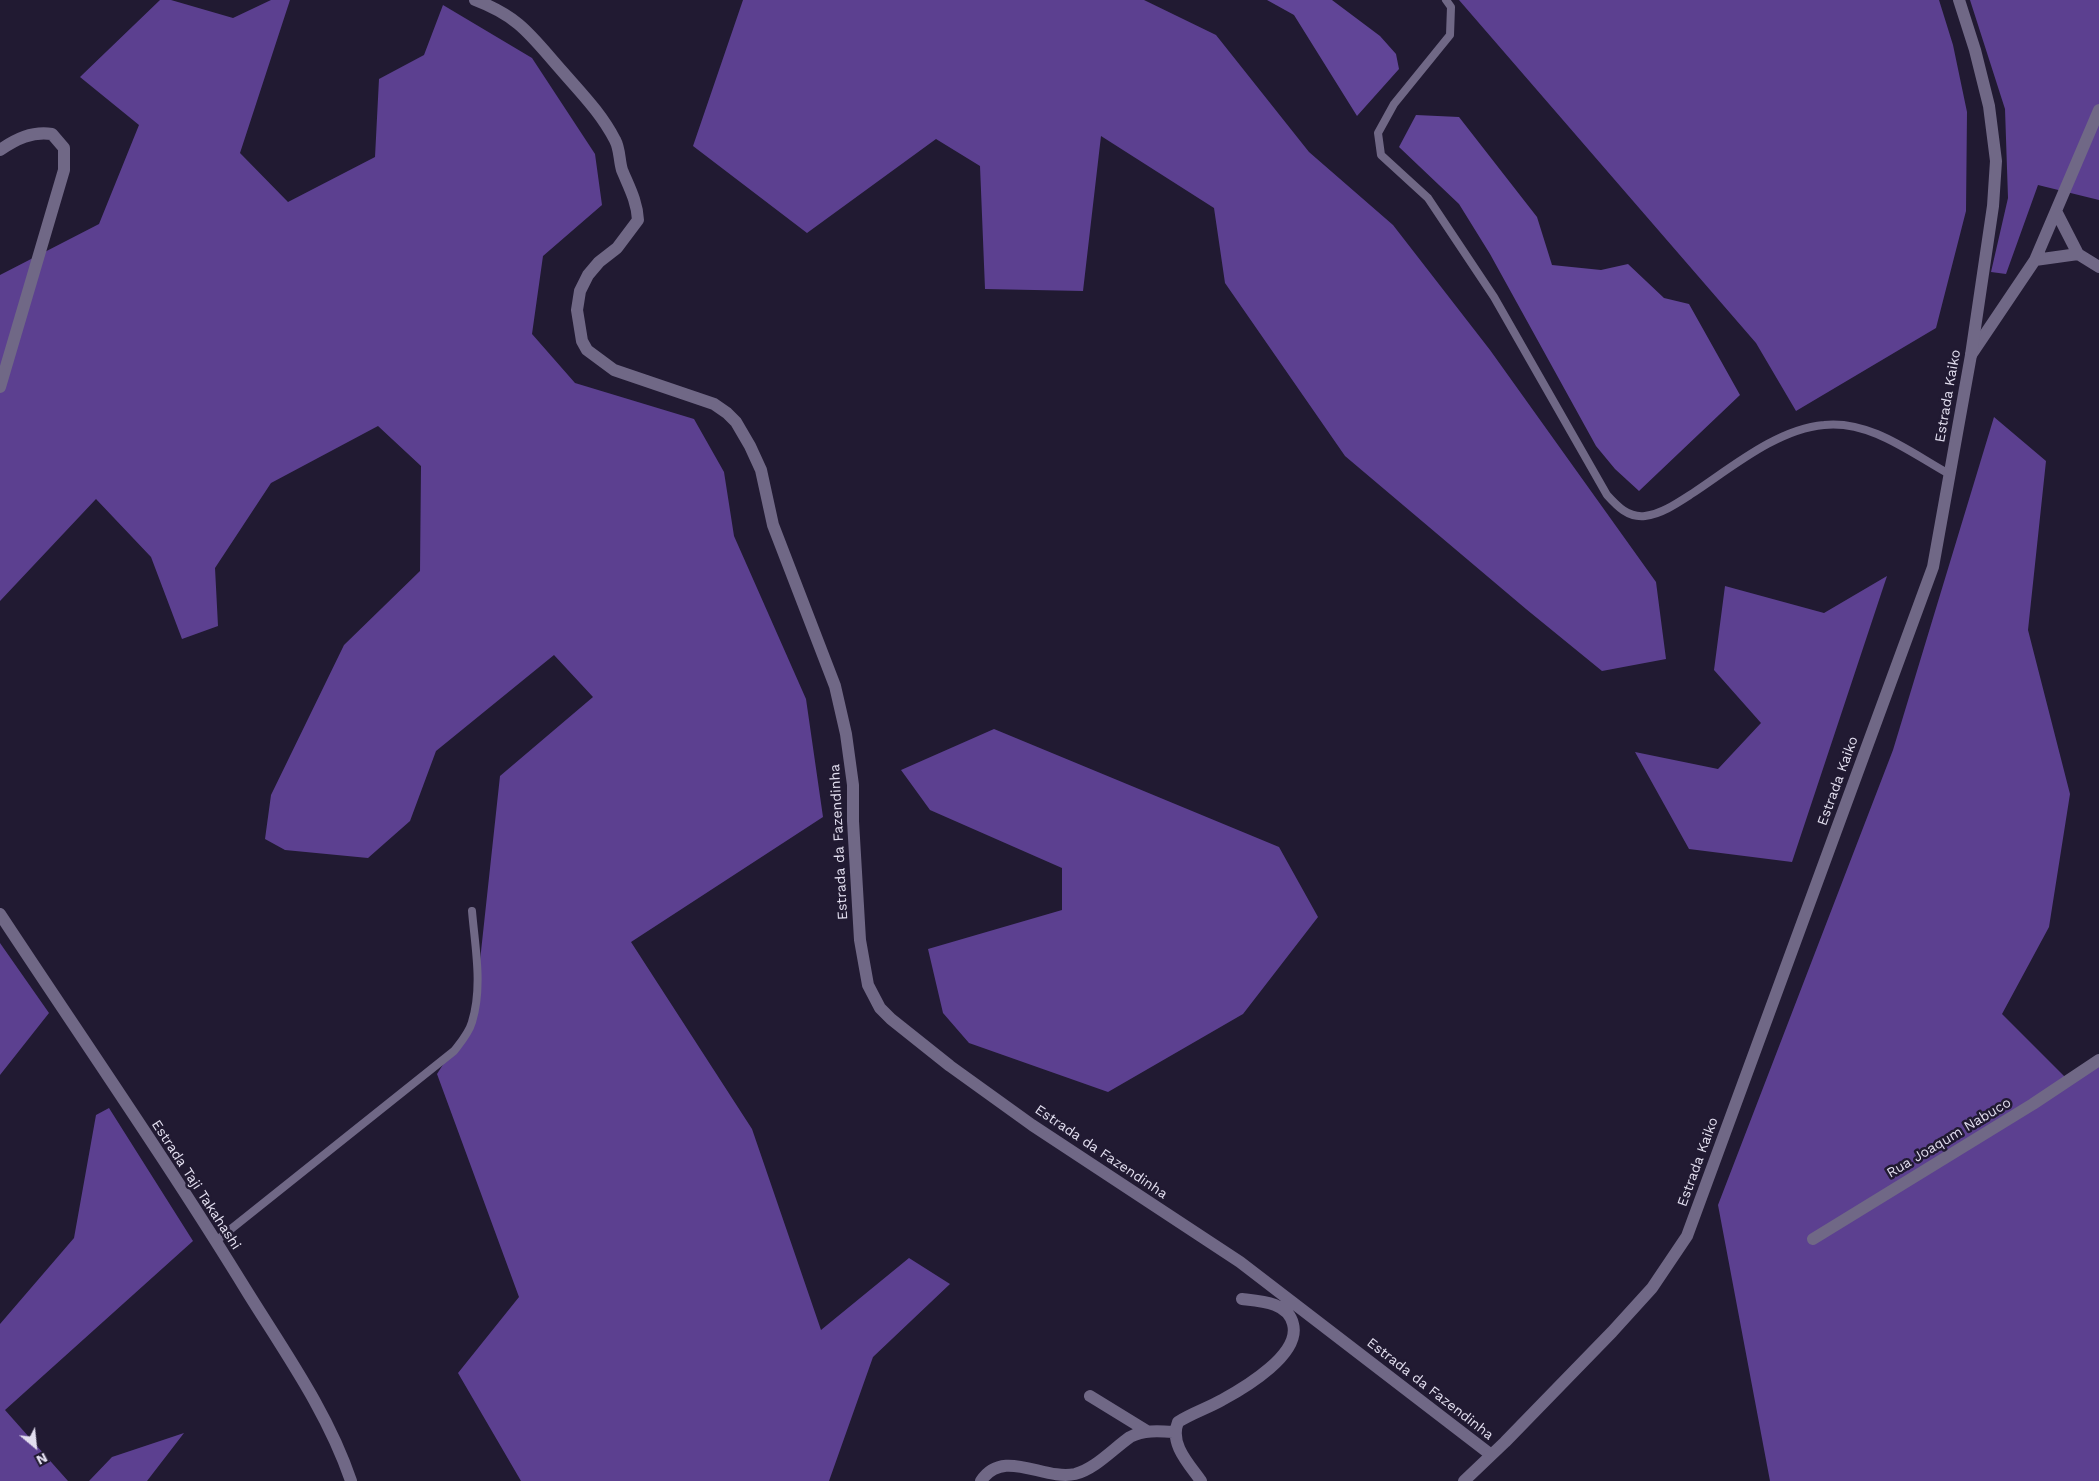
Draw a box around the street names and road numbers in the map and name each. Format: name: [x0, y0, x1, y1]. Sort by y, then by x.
street label: Estrada Kaiko: [1932, 348, 1964, 444]
street label: Estrada Kaiko: [1814, 734, 1862, 828]
street label: Estrada da Fazendinha: [827, 764, 851, 920]
street label: Rua Joaqum Nabuco: [1884, 1094, 2014, 1182]
street label: Estrada da Fazendinha: [1032, 1101, 1170, 1203]
street label: Estrada Kaiko: [1674, 1115, 1722, 1209]
street label: Estrada Taji Takahashi: [148, 1117, 244, 1253]
street label: Estrada da Fazendinha: [1363, 1334, 1497, 1444]

